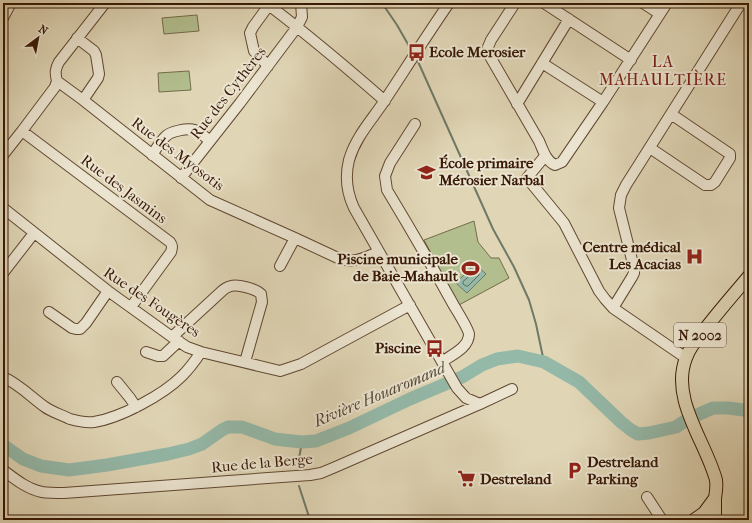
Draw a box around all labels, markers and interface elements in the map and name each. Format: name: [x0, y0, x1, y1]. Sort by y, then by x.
north arrow: [18, 18, 58, 58]
text: N: [36, 22, 51, 38]
bus stop icon: Ecole Merosier: [406, 42, 426, 62]
street label: Rue des Cythères: [186, 43, 270, 143]
place label: Ecole Merosier: [429, 43, 526, 61]
district label: LA MAHAULTIÈRE: [599, 52, 727, 89]
street label: Rue des Myosotis: [128, 113, 228, 195]
street label: Rue des Jasmins: [77, 151, 171, 227]
place label: École primaire Mérosier Narbal: [438, 154, 545, 189]
school or university icon: École primaire Mérosier Narbal: [416, 162, 436, 182]
place label: Centre médical Les Acacias: [583, 238, 682, 273]
hospital icon: Centre médical Les Acacias: [684, 246, 704, 266]
place label: Piscine municipale de Baie-Mahault: [337, 250, 459, 285]
sports icon: Piscine municipale de Baie-Mahault: [461, 258, 481, 278]
street label: Rue des Fougères: [100, 263, 204, 341]
road number: N 2002: [674, 323, 726, 347]
bus stop icon: Piscine: [424, 338, 444, 358]
place label: Piscine: [375, 339, 422, 357]
water label: Rivière Houaromand: [310, 357, 450, 431]
street label: Rue de la Berge: [211, 450, 314, 476]
place label: Destreland Parking: [587, 453, 659, 488]
parking icon: Destreland Parking: [564, 461, 584, 481]
supermarket icon: Destreland: [457, 469, 477, 489]
place label: Destreland: [480, 470, 552, 488]

